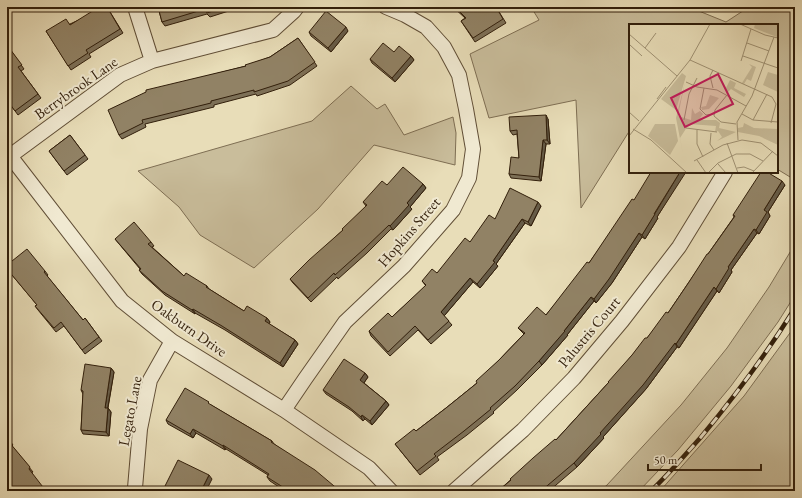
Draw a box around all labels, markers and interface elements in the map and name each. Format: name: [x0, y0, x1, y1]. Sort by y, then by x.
inset map: [629, 24, 778, 173]
street label: Berrybrook Lane: [30, 52, 121, 123]
street label: Hopkins Street: [373, 193, 444, 271]
street label: Palustris Court: [553, 292, 624, 371]
street label: Oakburn Drive: [148, 295, 231, 361]
street label: Legato Lane: [113, 374, 146, 447]
scale bar: [648, 446, 761, 472]
text: 50 m: [654, 452, 678, 468]

